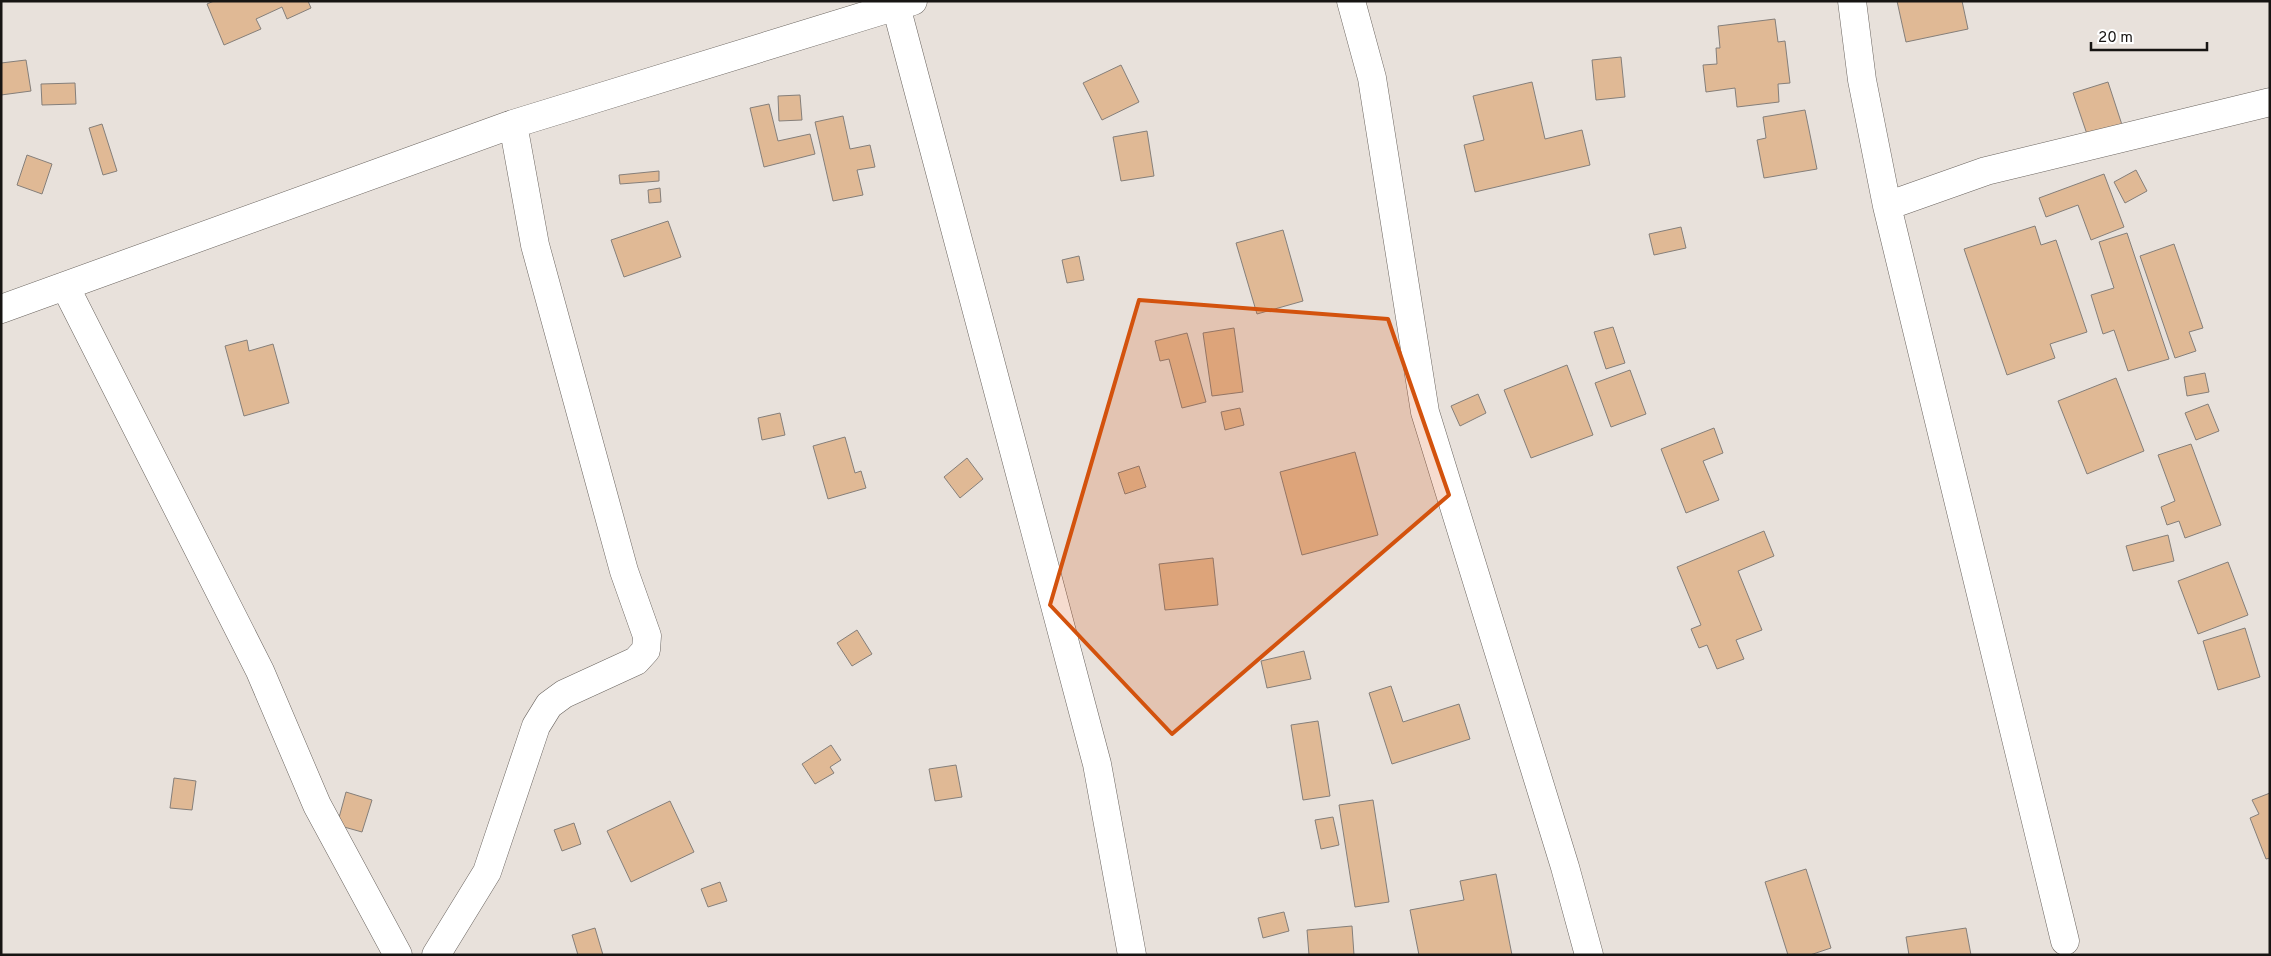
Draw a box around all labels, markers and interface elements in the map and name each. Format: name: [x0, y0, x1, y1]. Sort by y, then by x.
scale bar: [2091, 20, 2207, 52]
text: 20 m: [2098, 29, 2133, 48]

